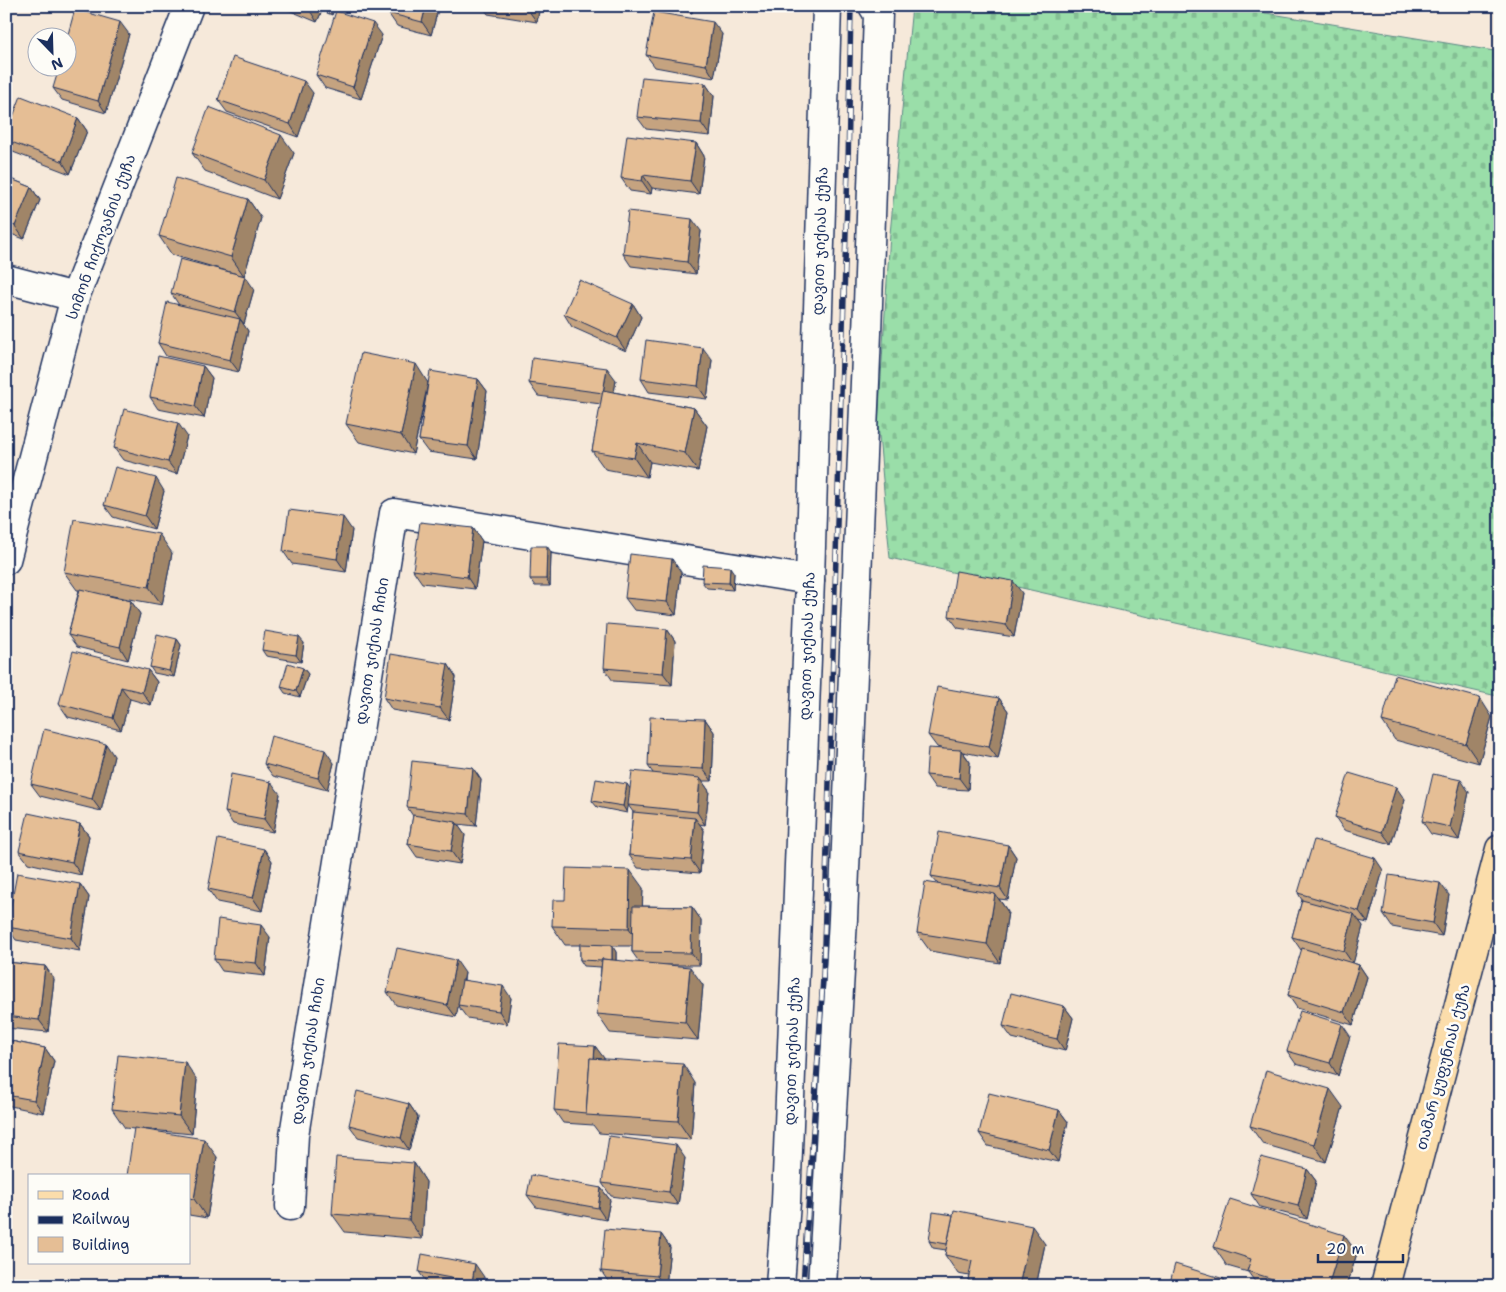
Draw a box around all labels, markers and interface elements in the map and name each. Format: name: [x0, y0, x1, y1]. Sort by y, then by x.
north arrow: [28, 28, 78, 78]
text: N: [48, 54, 66, 74]
street label: სიმონ ჩიქოვანის ქუჩა: [62, 151, 140, 323]
street label: დავით ჯიქიას ქუჩა: [807, 166, 833, 316]
street label: დავით ჯიქიას ქუჩა: [794, 571, 820, 721]
street label: დავით ჯიქიას ჩიხი: [350, 576, 394, 726]
street label: დავით ჯიქიას ჩიხი: [286, 976, 330, 1126]
street label: დავით ჯიქიას ქუჩა: [779, 976, 805, 1126]
street label: თამარ ყუფუნიას ქუჩა: [1411, 982, 1475, 1152]
legend: [28, 1174, 190, 1264]
text: Road: [72, 1185, 110, 1205]
text: Railway: [72, 1209, 130, 1229]
scale bar: [1318, 1232, 1404, 1264]
text: Building: [72, 1235, 129, 1255]
text: 20 m: [1326, 1239, 1365, 1259]

